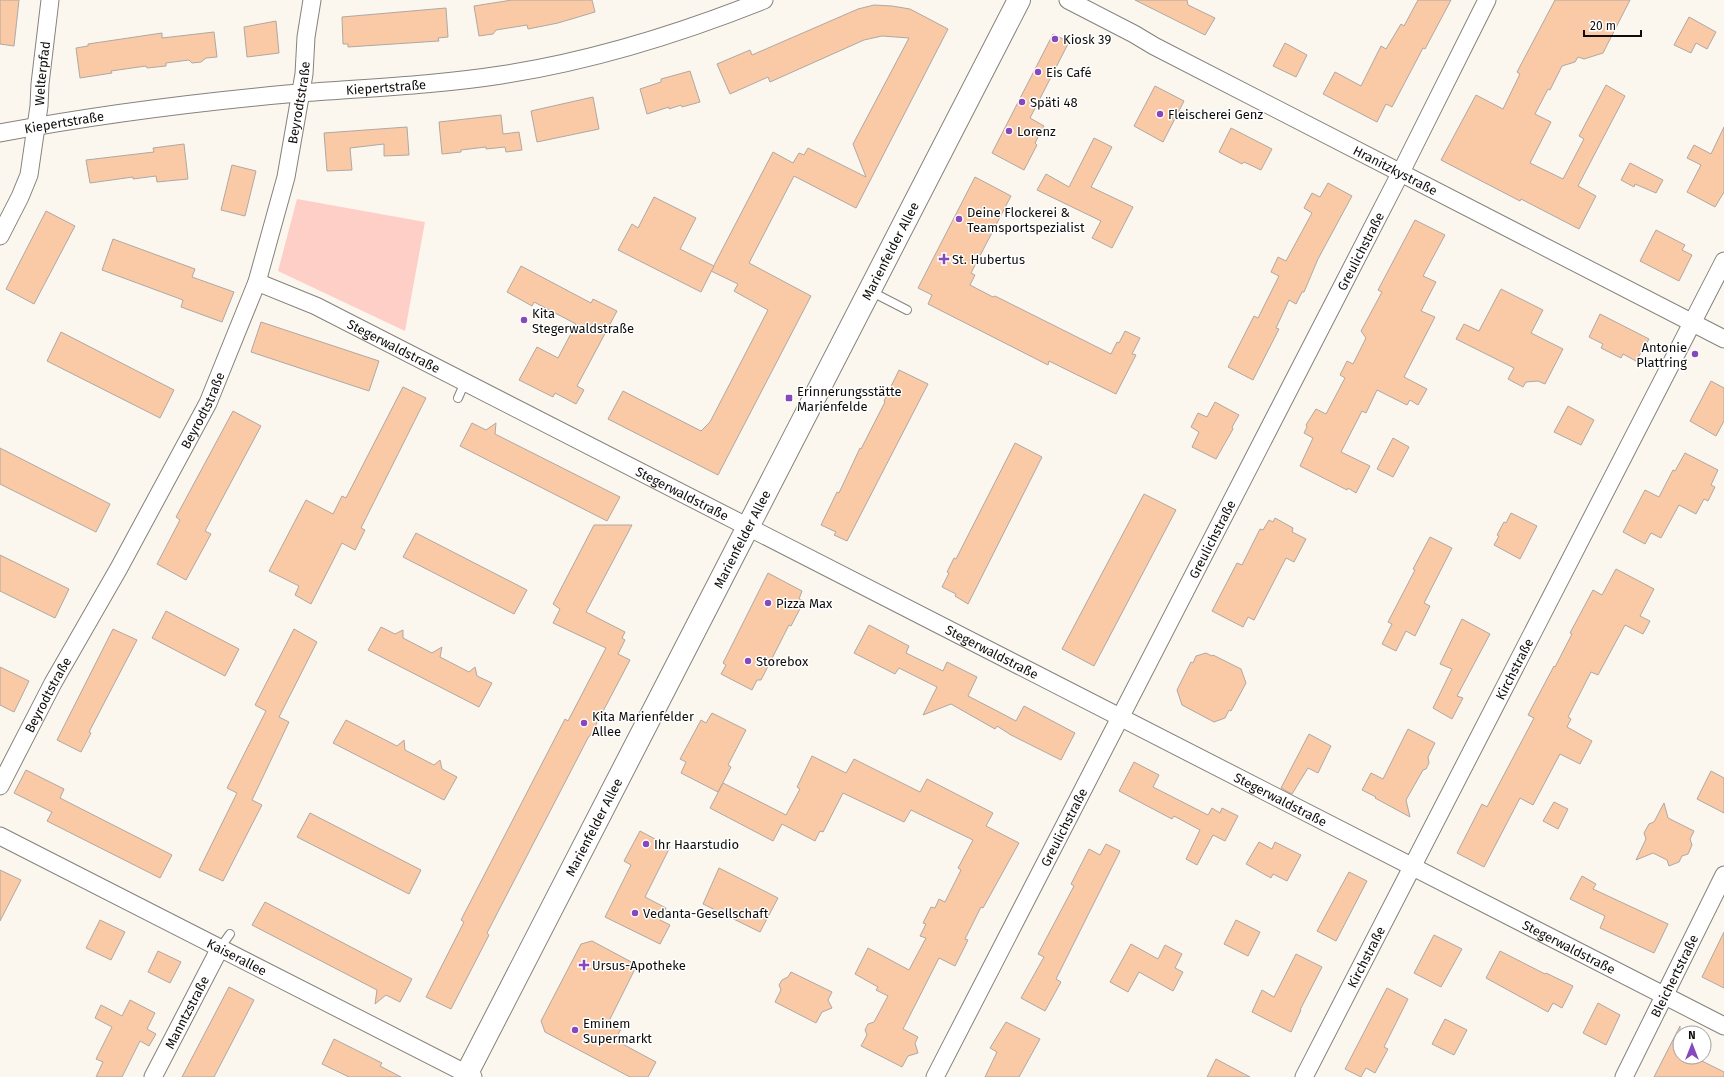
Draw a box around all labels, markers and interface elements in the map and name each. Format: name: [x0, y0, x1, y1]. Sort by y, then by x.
scale bar: [1584, 12, 1641, 38]
text: 20 m: [1590, 19, 1616, 33]
place label: Kiosk 39: [1063, 32, 1111, 47]
marker: Kiosk 39: [1050, 34, 1060, 44]
street label: Welterpfad: [32, 40, 53, 106]
street label: Beyrodtstraße: [285, 61, 313, 145]
place label: Eis Café: [1046, 65, 1092, 80]
marker: Eis Café: [1033, 67, 1043, 77]
street label: Kiepertstraße: [345, 77, 427, 98]
place label: Späti 48: [1030, 95, 1078, 110]
marker: Späti 48: [1017, 97, 1027, 107]
place label: Fleischerei Genz: [1168, 107, 1263, 122]
street label: Kiepertstraße: [23, 109, 105, 136]
marker: Fleischerei Genz: [1155, 109, 1165, 119]
place label: Lorenz: [1017, 124, 1056, 139]
marker: Lorenz: [1004, 126, 1014, 136]
street label: Hranitzkystraße: [1351, 143, 1440, 198]
street label: Marienfelder Allee: [859, 200, 922, 303]
place label: Deine Flockerei & Teamsportspezialist: [967, 205, 1085, 235]
street label: Greulichstraße: [1334, 210, 1387, 293]
marker: Deine Flockerei & Teamsportspezialist: [954, 214, 964, 224]
place label: St. Hubertus: [952, 252, 1025, 267]
marker: St. Hubertus: [939, 254, 949, 264]
place label: Kita Stegerwaldstraße: [532, 306, 634, 336]
marker: Kita Stegerwaldstraße: [519, 315, 529, 325]
street label: Stegerwaldstraße: [345, 316, 442, 376]
place label: Antonie Plattring: [1636, 340, 1687, 370]
marker: Antonie Plattring: [1690, 349, 1700, 359]
street label: Beyrodtstraße: [178, 370, 228, 451]
place label: Erinnerungsstätte Marienfelde: [797, 384, 902, 414]
marker: Erinnerungsstätte Marienfelde: [784, 393, 794, 403]
street label: Stegerwaldstraße: [633, 464, 731, 524]
street label: Marienfelder Allee: [711, 488, 774, 591]
street label: Greulichstraße: [1186, 498, 1239, 581]
place label: Pizza Max: [776, 596, 833, 611]
marker: Pizza Max: [763, 598, 773, 608]
street label: Stegerwaldstraße: [943, 622, 1041, 682]
street label: Kirchstraße: [1492, 636, 1537, 702]
place label: Storebox: [756, 654, 809, 669]
street label: Beyrodtstraße: [22, 655, 74, 735]
marker: Storebox: [743, 656, 753, 666]
place label: Kita Marienfelder Allee: [592, 709, 694, 739]
marker: Kita Marienfelder Allee: [579, 718, 589, 728]
street label: Stegerwaldstraße: [1231, 770, 1329, 830]
street label: Marienfelder Allee: [563, 776, 625, 879]
street label: Greulichstraße: [1038, 786, 1090, 869]
place label: Ihr Haarstudio: [654, 837, 739, 852]
marker: Ihr Haarstudio: [641, 839, 651, 849]
place label: Vedanta-Gesellschaft: [643, 906, 769, 921]
marker: Vedanta-Gesellschaft: [630, 908, 640, 918]
street label: Stegerwaldstraße: [1520, 917, 1618, 977]
street label: Kirchstraße: [1344, 924, 1388, 990]
street label: Bleichertstraße: [1648, 932, 1701, 1020]
street label: Kaiserallee: [205, 936, 269, 979]
place label: Ursus-Apotheke: [592, 958, 686, 973]
marker: Ursus-Apotheke: [579, 960, 589, 970]
street label: Manntzstraße: [162, 973, 212, 1051]
place label: Eminem Supermarkt: [583, 1016, 652, 1046]
marker: Eminem Supermarkt: [570, 1025, 580, 1035]
north arrow: [1672, 1025, 1712, 1065]
text: N: [1688, 1029, 1696, 1042]

